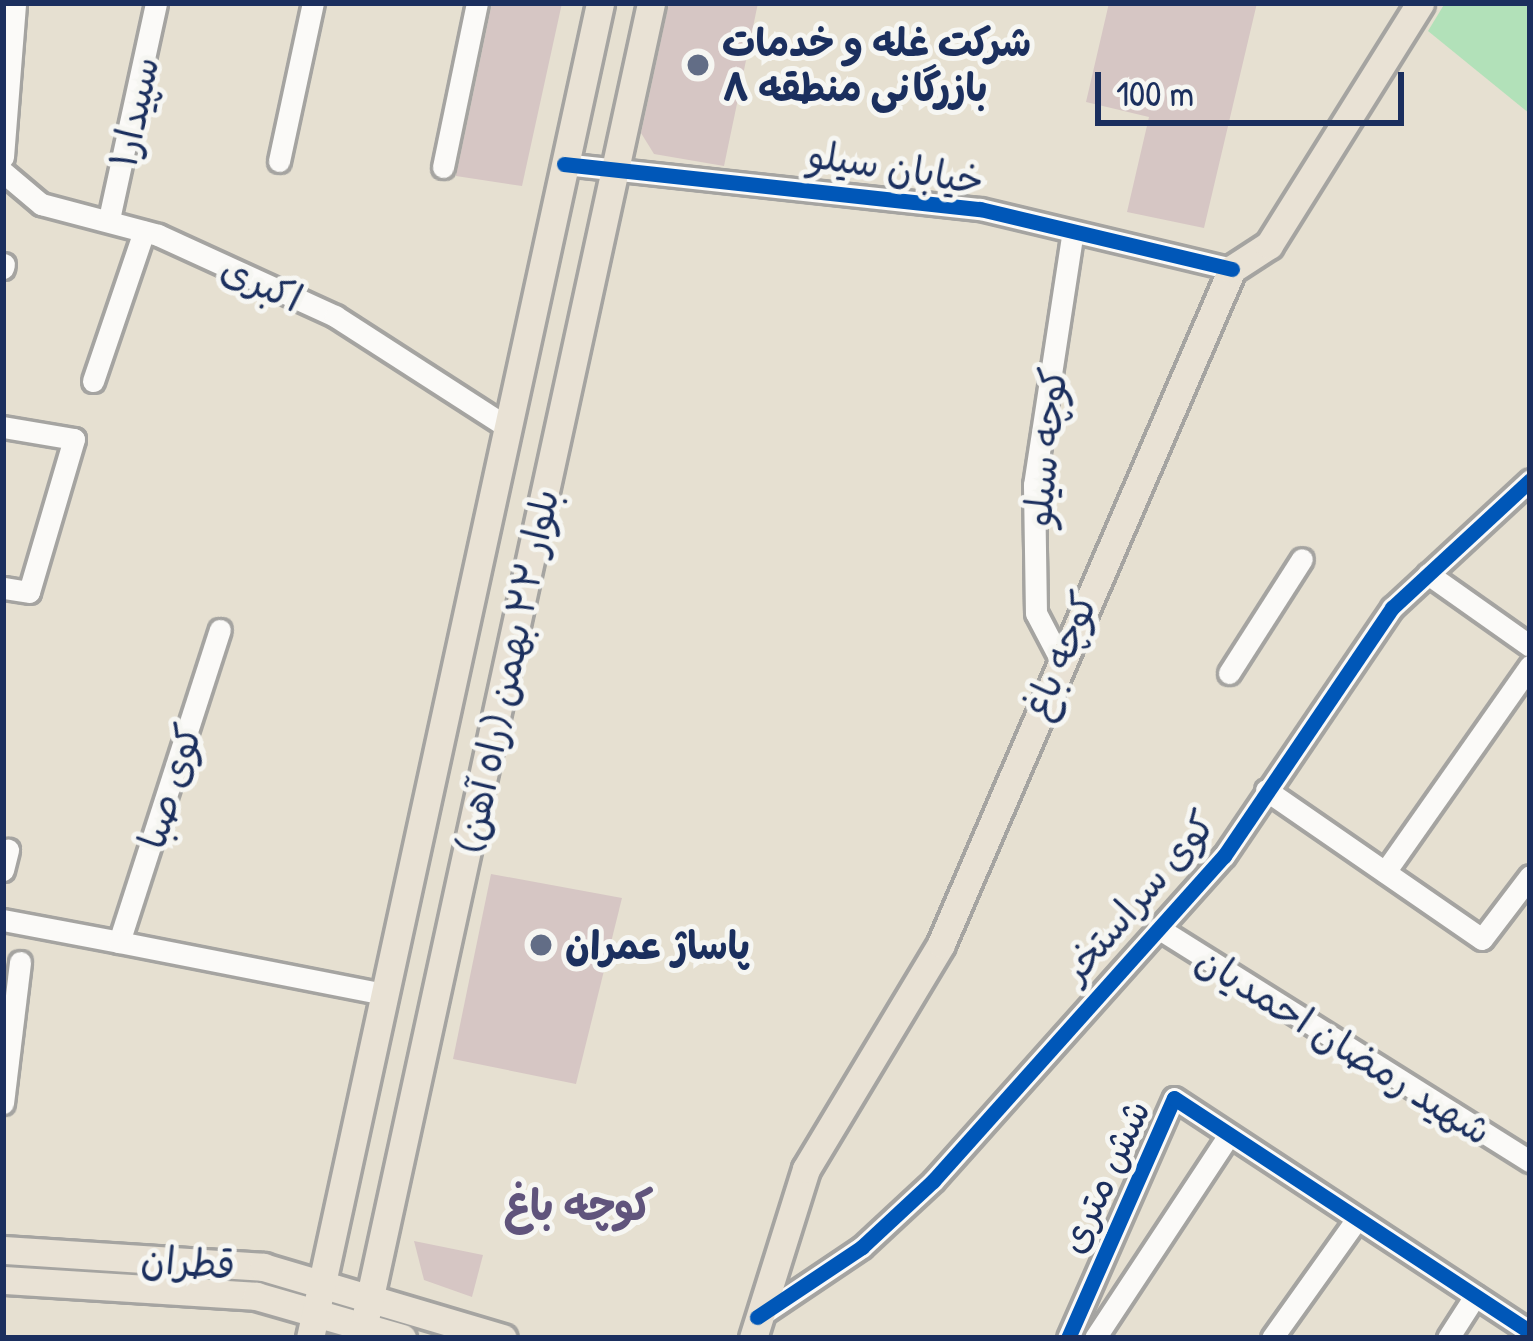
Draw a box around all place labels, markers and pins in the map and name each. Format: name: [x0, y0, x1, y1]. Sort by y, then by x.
place label: شرکت غله و خدمات بازرگانی منطقه ۸: [722, 20, 1031, 111]
marker: شرکت غله و خدمات بازرگانی منطقه ۸: [685, 52, 711, 78]
place label: پاساژ عمران: [565, 922, 750, 968]
marker: پاساژ عمران: [528, 932, 554, 958]

